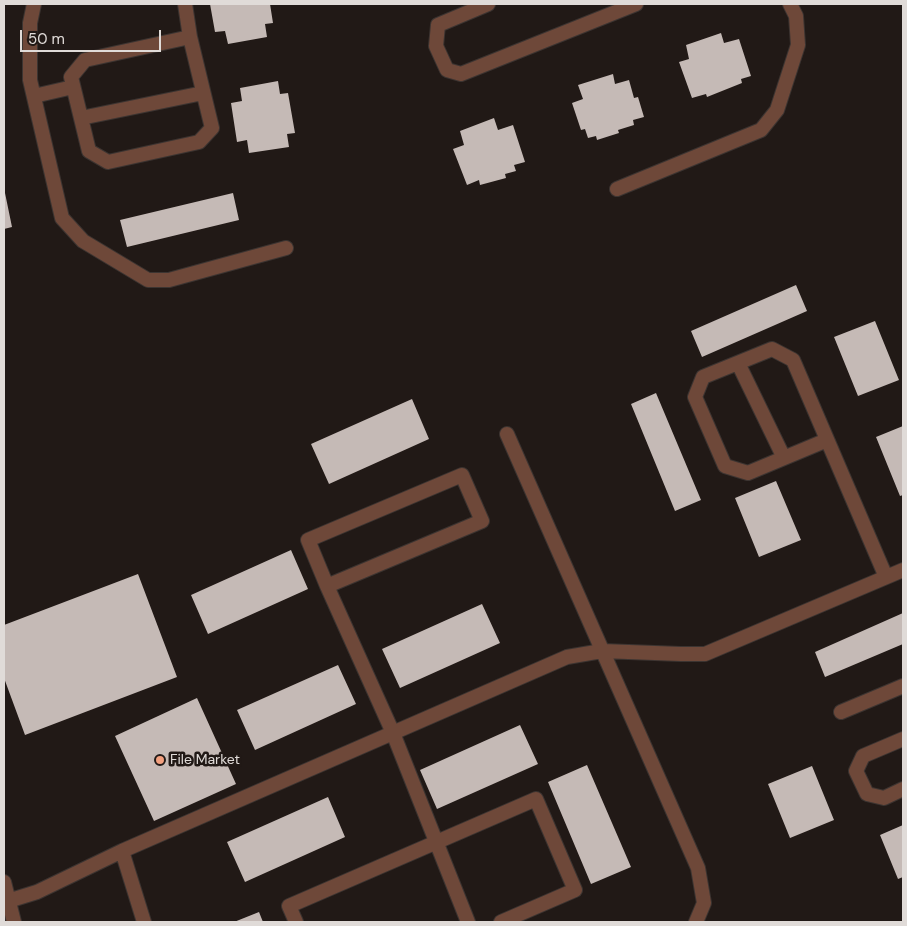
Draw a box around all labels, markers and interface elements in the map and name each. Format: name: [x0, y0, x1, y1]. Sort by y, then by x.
scale bar: [22, 20, 164, 52]
text: 50 m: [28, 29, 65, 49]
place label: File Market: [170, 752, 240, 768]
marker: File Market: [154, 754, 166, 766]

